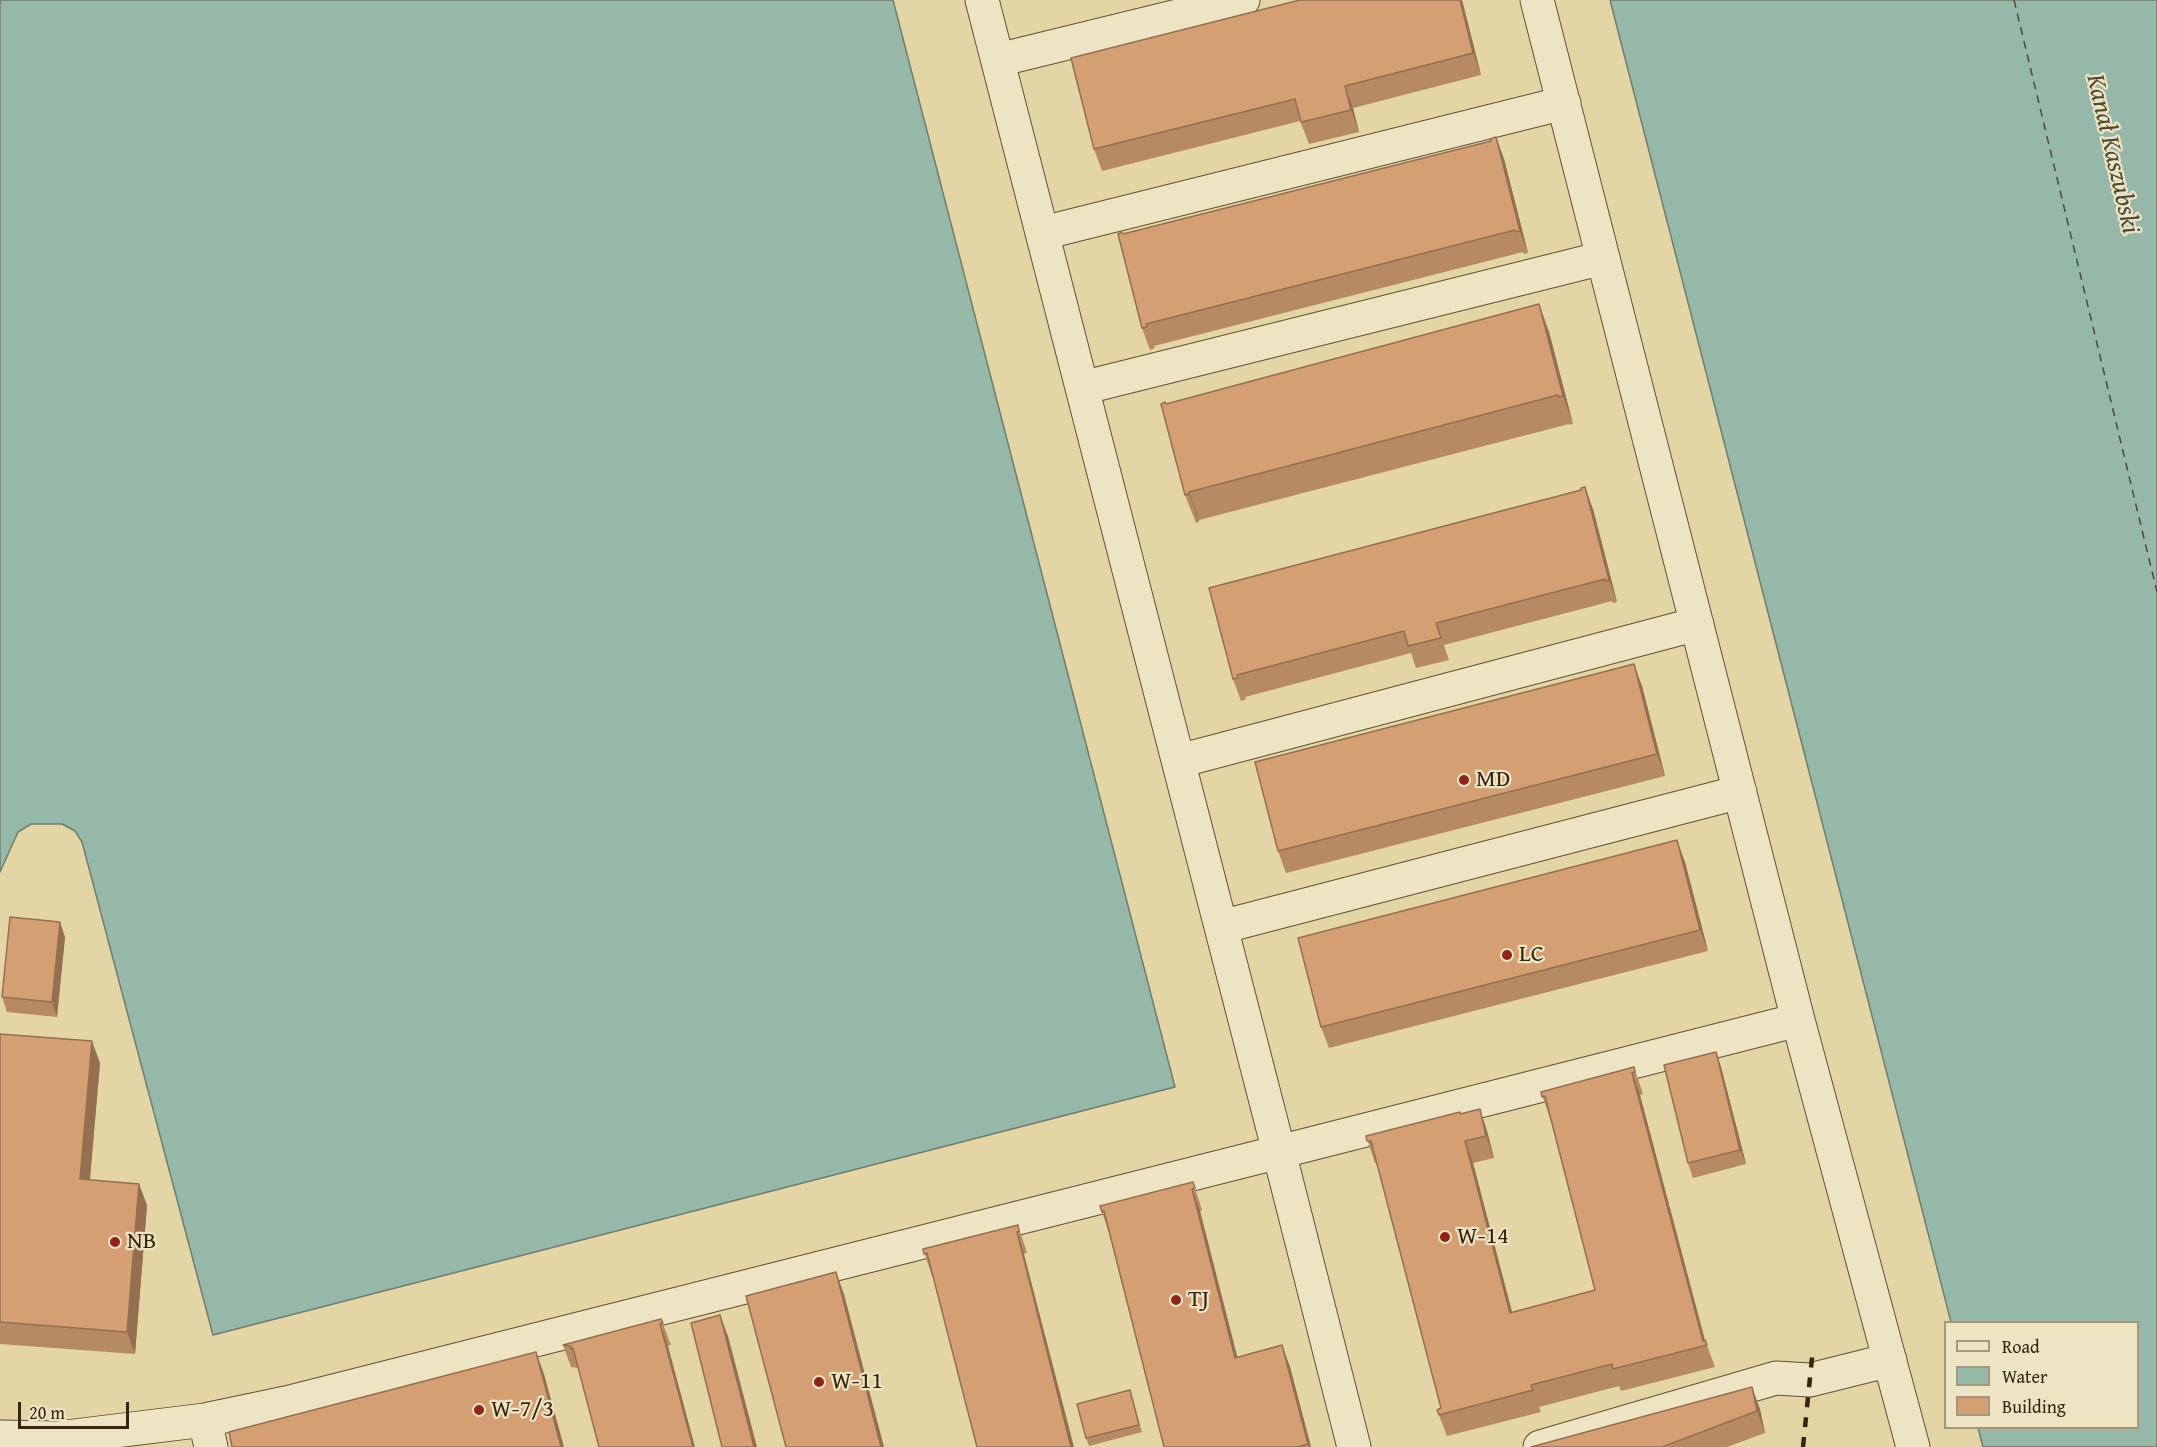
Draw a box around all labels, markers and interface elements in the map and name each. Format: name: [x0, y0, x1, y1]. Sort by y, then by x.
water label: Kanał Kaszubski: [2078, 71, 2146, 237]
place label: MD: [1476, 766, 1510, 794]
marker: MD: [1457, 773, 1471, 787]
place label: LC: [1519, 941, 1544, 969]
marker: LC: [1500, 948, 1514, 962]
place label: W-14: [1457, 1223, 1509, 1251]
place label: NB: [127, 1228, 156, 1256]
marker: W-14: [1438, 1230, 1452, 1244]
marker: NB: [108, 1235, 122, 1249]
place label: TJ: [1188, 1286, 1209, 1314]
marker: TJ: [1169, 1293, 1183, 1307]
legend: [1944, 1321, 2139, 1429]
text: Road: [2002, 1333, 2040, 1360]
text: Water: [2002, 1363, 2047, 1390]
place label: W-11: [831, 1368, 883, 1396]
marker: W-11: [812, 1375, 826, 1389]
scale bar: [21, 1390, 132, 1428]
text: Building: [2002, 1393, 2066, 1420]
place label: W-7/3: [491, 1396, 554, 1424]
text: 20 m: [29, 1399, 65, 1426]
marker: W-7/3: [472, 1403, 486, 1417]

